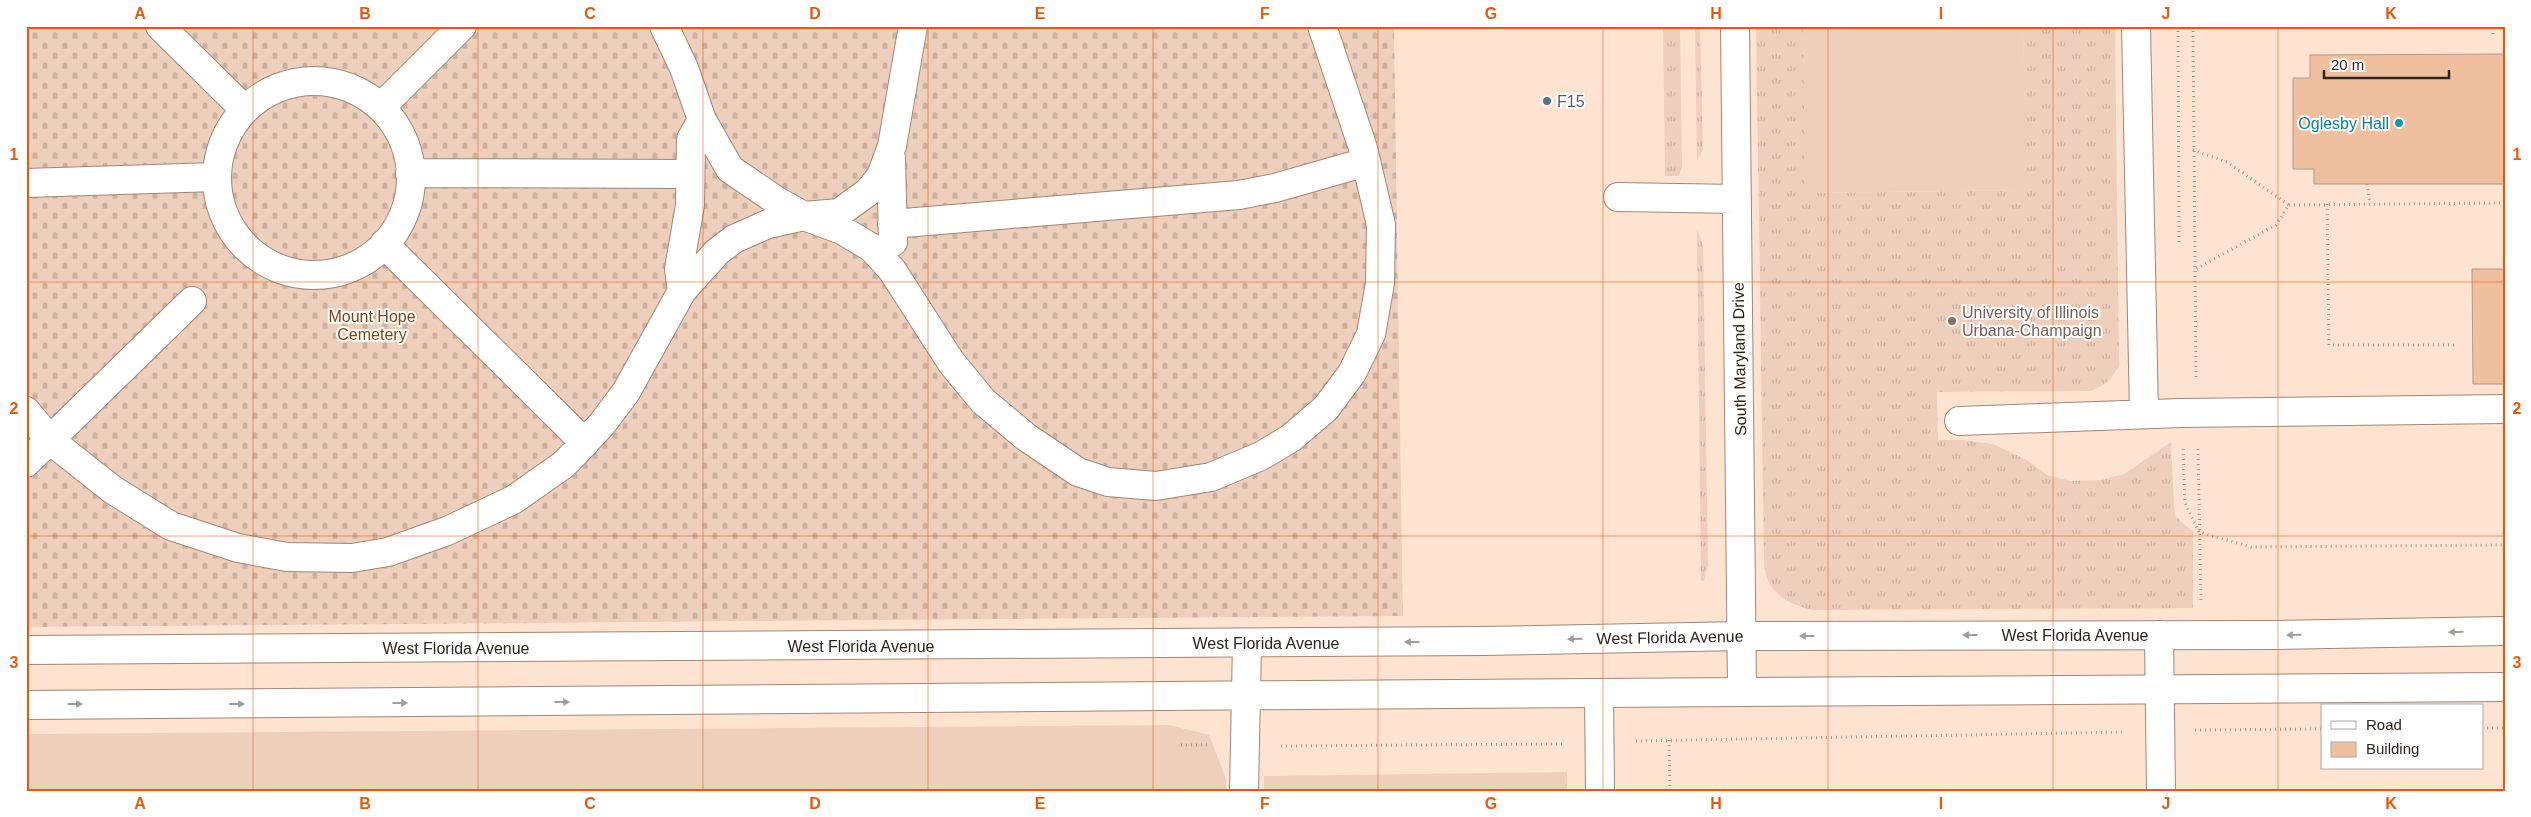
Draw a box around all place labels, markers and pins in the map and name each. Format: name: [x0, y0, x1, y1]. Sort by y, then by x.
place label: F15: [1557, 93, 1585, 110]
marker: F15: [1541, 95, 1553, 107]
place label: Oglesby Hall: [2298, 115, 2389, 132]
marker: Oglesby Hall: [2393, 117, 2405, 129]
place label: University of Illinois Urbana-Champaign: [1962, 304, 2102, 339]
marker: University of Illinois Urbana-Champaign: [1946, 315, 1958, 327]

